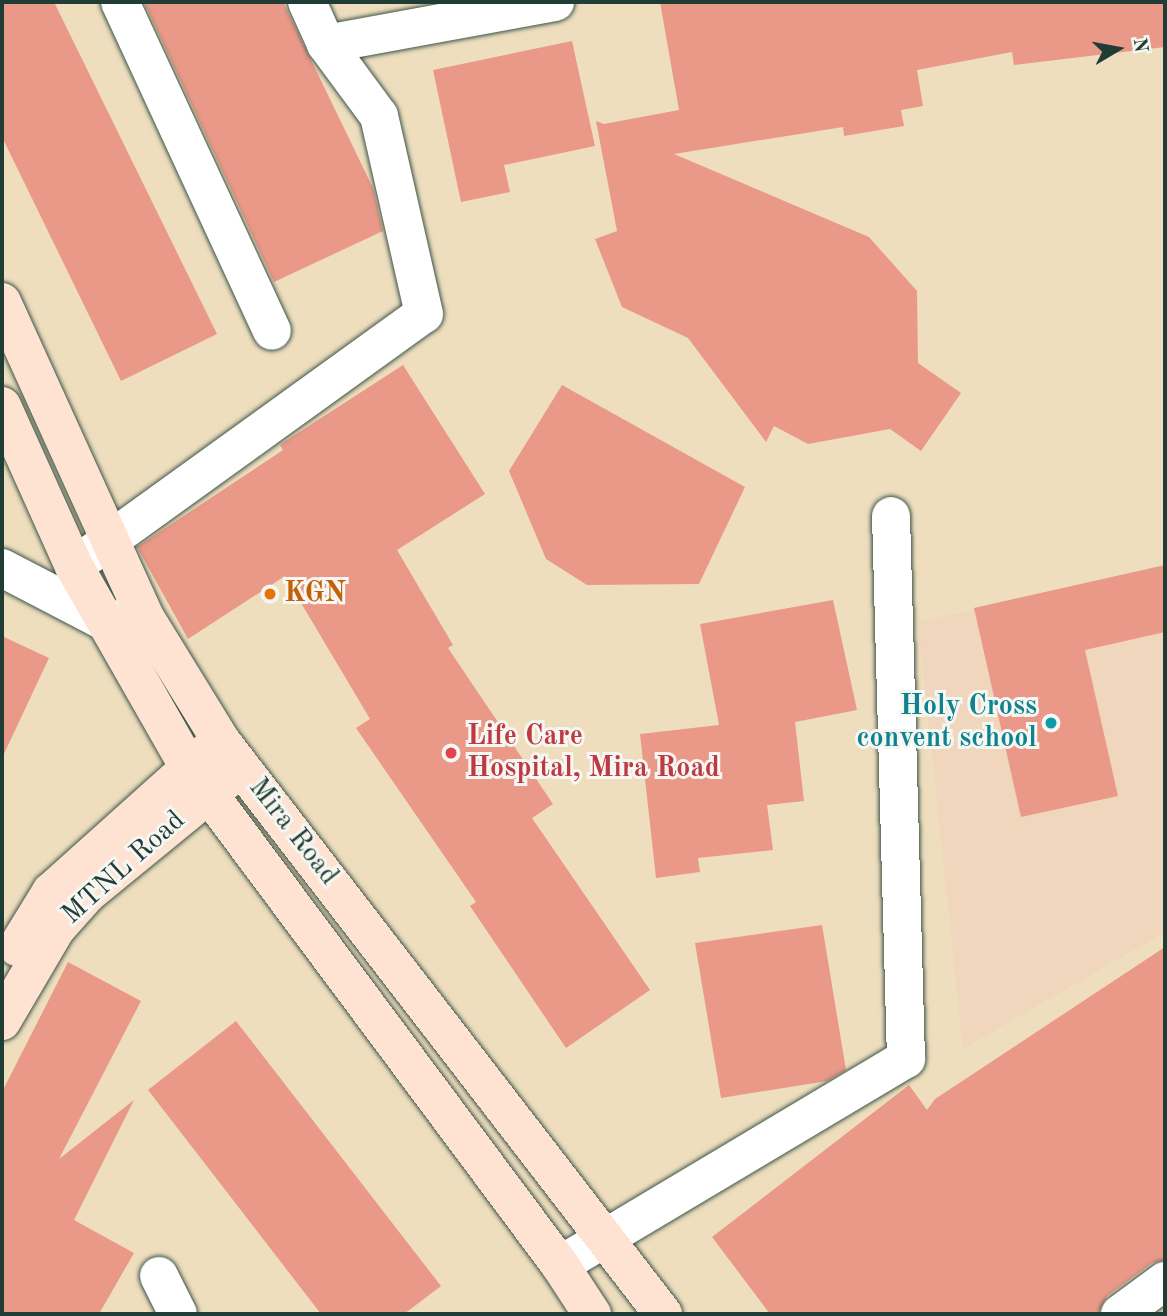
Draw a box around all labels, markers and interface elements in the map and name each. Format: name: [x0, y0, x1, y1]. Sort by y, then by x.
north arrow: [1083, 14, 1153, 84]
text: N: [1129, 36, 1150, 54]
place label: KGN: [284, 577, 346, 611]
marker: KGN: [262, 586, 278, 602]
place label: Holy Cross convent school: [856, 690, 1037, 756]
marker: Holy Cross convent school: [1043, 715, 1059, 731]
place label: Life Care Hospital, Mira Road: [467, 720, 720, 786]
marker: Life Care Hospital, Mira Road: [441, 743, 461, 763]
street label: Mira Road: [241, 772, 345, 892]
street label: MTNL Road: [56, 804, 192, 932]

